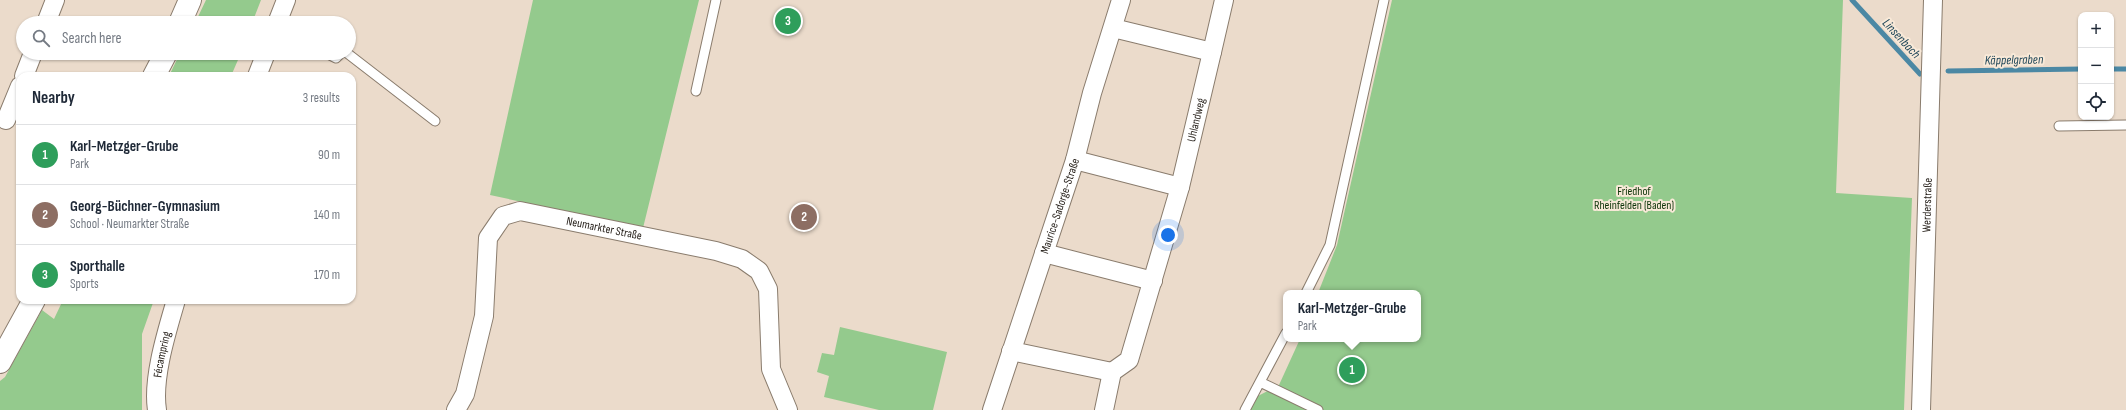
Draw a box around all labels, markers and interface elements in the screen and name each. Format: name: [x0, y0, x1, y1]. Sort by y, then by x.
pin: 3: [775, 6, 801, 36]
map controls: [2078, 12, 2114, 120]
button: +: [2078, 12, 2114, 48]
water label: Linsenbach: [1879, 15, 1924, 62]
search box: [16, 16, 356, 60]
icon: search: [30, 27, 52, 49]
text: Search here: [62, 29, 122, 48]
button: −: [2078, 48, 2114, 84]
water label: Käppelgraben: [1985, 51, 2044, 69]
button: locate: [2078, 84, 2114, 120]
text: Nearby: [32, 88, 75, 108]
text: 3 results: [303, 90, 340, 106]
street label: Uhlandweg: [1184, 96, 1209, 143]
text: Karl-Metzger-Grube: [70, 137, 179, 156]
text: 1: [42, 147, 48, 163]
text: 90 m: [318, 147, 340, 163]
text: Park: [70, 156, 89, 172]
street label: Maurice-Sadorge-Straße: [1037, 156, 1083, 256]
street label: Werderstraße: [1919, 177, 1936, 233]
park label: Friedhof Rheinfelden (Baden): [1594, 184, 1674, 213]
text: Georg-Büchner-Gymnasium: [70, 197, 220, 216]
pin: 2: [791, 202, 817, 232]
text: 2: [42, 207, 48, 223]
text: 140 m: [314, 207, 340, 223]
street label: Neumarkter Straße: [565, 214, 643, 244]
text: School · Neumarkter Straße: [70, 216, 189, 232]
your location: [1158, 225, 1178, 245]
text: Sporthalle: [70, 257, 125, 276]
text: 3: [42, 267, 48, 283]
text: 170 m: [314, 267, 340, 283]
text: Sports: [70, 276, 99, 292]
popup: [1283, 290, 1421, 342]
text: Karl-Metzger-Grube: [1298, 299, 1406, 318]
text: Park: [1298, 318, 1317, 334]
street label: Fécampring: [150, 330, 175, 379]
pin: 1: [1339, 355, 1365, 385]

